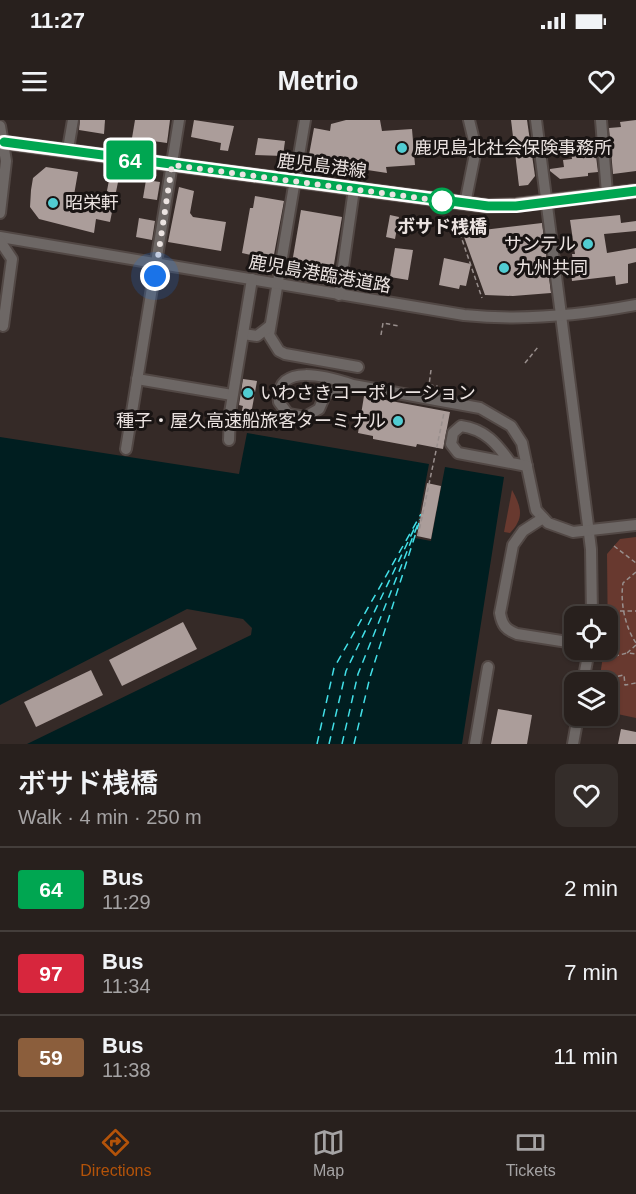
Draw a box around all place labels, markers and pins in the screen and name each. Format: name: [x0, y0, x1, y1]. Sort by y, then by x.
place label: 鹿児島北社会保険事務所: [414, 138, 612, 158]
marker: 鹿児島北社会保険事務所: [395, 141, 409, 155]
marker: ボサド桟橋: [429, 188, 455, 214]
place label: 昭栄軒: [65, 193, 119, 213]
marker: 昭栄軒: [46, 196, 60, 210]
place label: ボサド桟橋: [397, 217, 487, 237]
place label: サンテル: [504, 234, 576, 254]
marker: サンテル: [581, 237, 595, 251]
place label: 九州共同: [516, 258, 588, 278]
marker: 九州共同: [497, 261, 511, 275]
place label: いわさきコーポレーション: [260, 383, 476, 403]
marker: いわさきコーポレーション: [241, 386, 255, 400]
place label: 種子・屋久高速船旅客ターミナル: [116, 411, 386, 431]
marker: 種子・屋久高速船旅客ターミナル: [391, 414, 405, 428]

